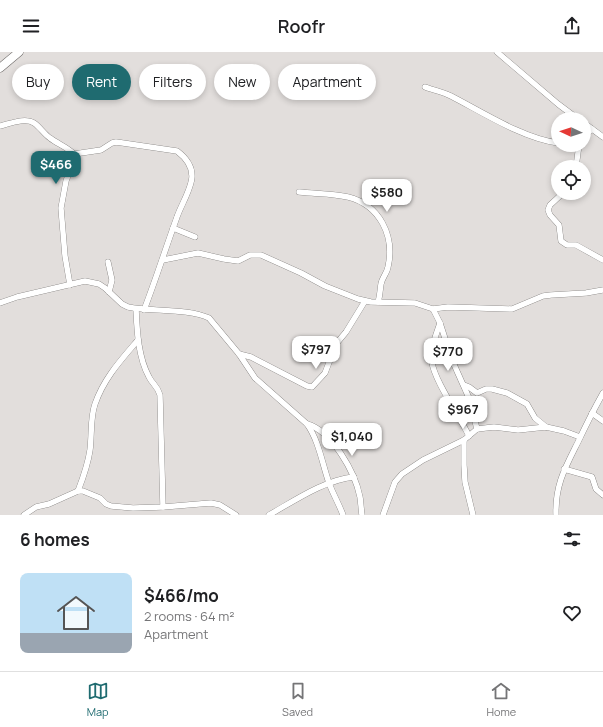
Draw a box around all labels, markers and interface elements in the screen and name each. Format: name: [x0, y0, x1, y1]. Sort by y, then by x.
text: Roofr: [278, 14, 325, 38]
icon: menu: [20, 15, 42, 37]
icon: share: [561, 15, 583, 37]
chip: Buy: [12, 64, 64, 100]
chip: Rent: [72, 64, 131, 100]
chip: Filters: [139, 64, 206, 100]
chip: New: [214, 64, 270, 100]
chip: Apartment: [278, 64, 376, 100]
north arrow: [551, 112, 591, 152]
map controls: [551, 112, 591, 200]
pin: $466: [32, 151, 80, 185]
text: $466: [40, 155, 72, 173]
button: locate: [551, 160, 591, 200]
pin: $580: [363, 179, 411, 213]
text: $580: [371, 183, 403, 201]
pin: $797: [292, 336, 340, 370]
pin: $770: [424, 338, 472, 372]
text: $797: [301, 340, 331, 358]
text: $770: [433, 342, 463, 360]
pin: $967: [439, 396, 487, 430]
text: $967: [447, 400, 479, 418]
pin: $1,040: [319, 423, 385, 457]
text: $1,040: [331, 427, 373, 445]
text: 6 homes: [20, 528, 90, 551]
icon: filters: [561, 528, 583, 550]
text: $466/mo: [144, 584, 219, 607]
icon: home: [52, 589, 100, 637]
icon: heart: [561, 602, 583, 624]
text: 2 rooms · 64 m²: [144, 607, 235, 625]
text: Apartment: [144, 625, 208, 643]
tab: Map: [87, 680, 109, 719]
tab: Saved: [282, 680, 313, 719]
tab: Home: [487, 680, 516, 719]

